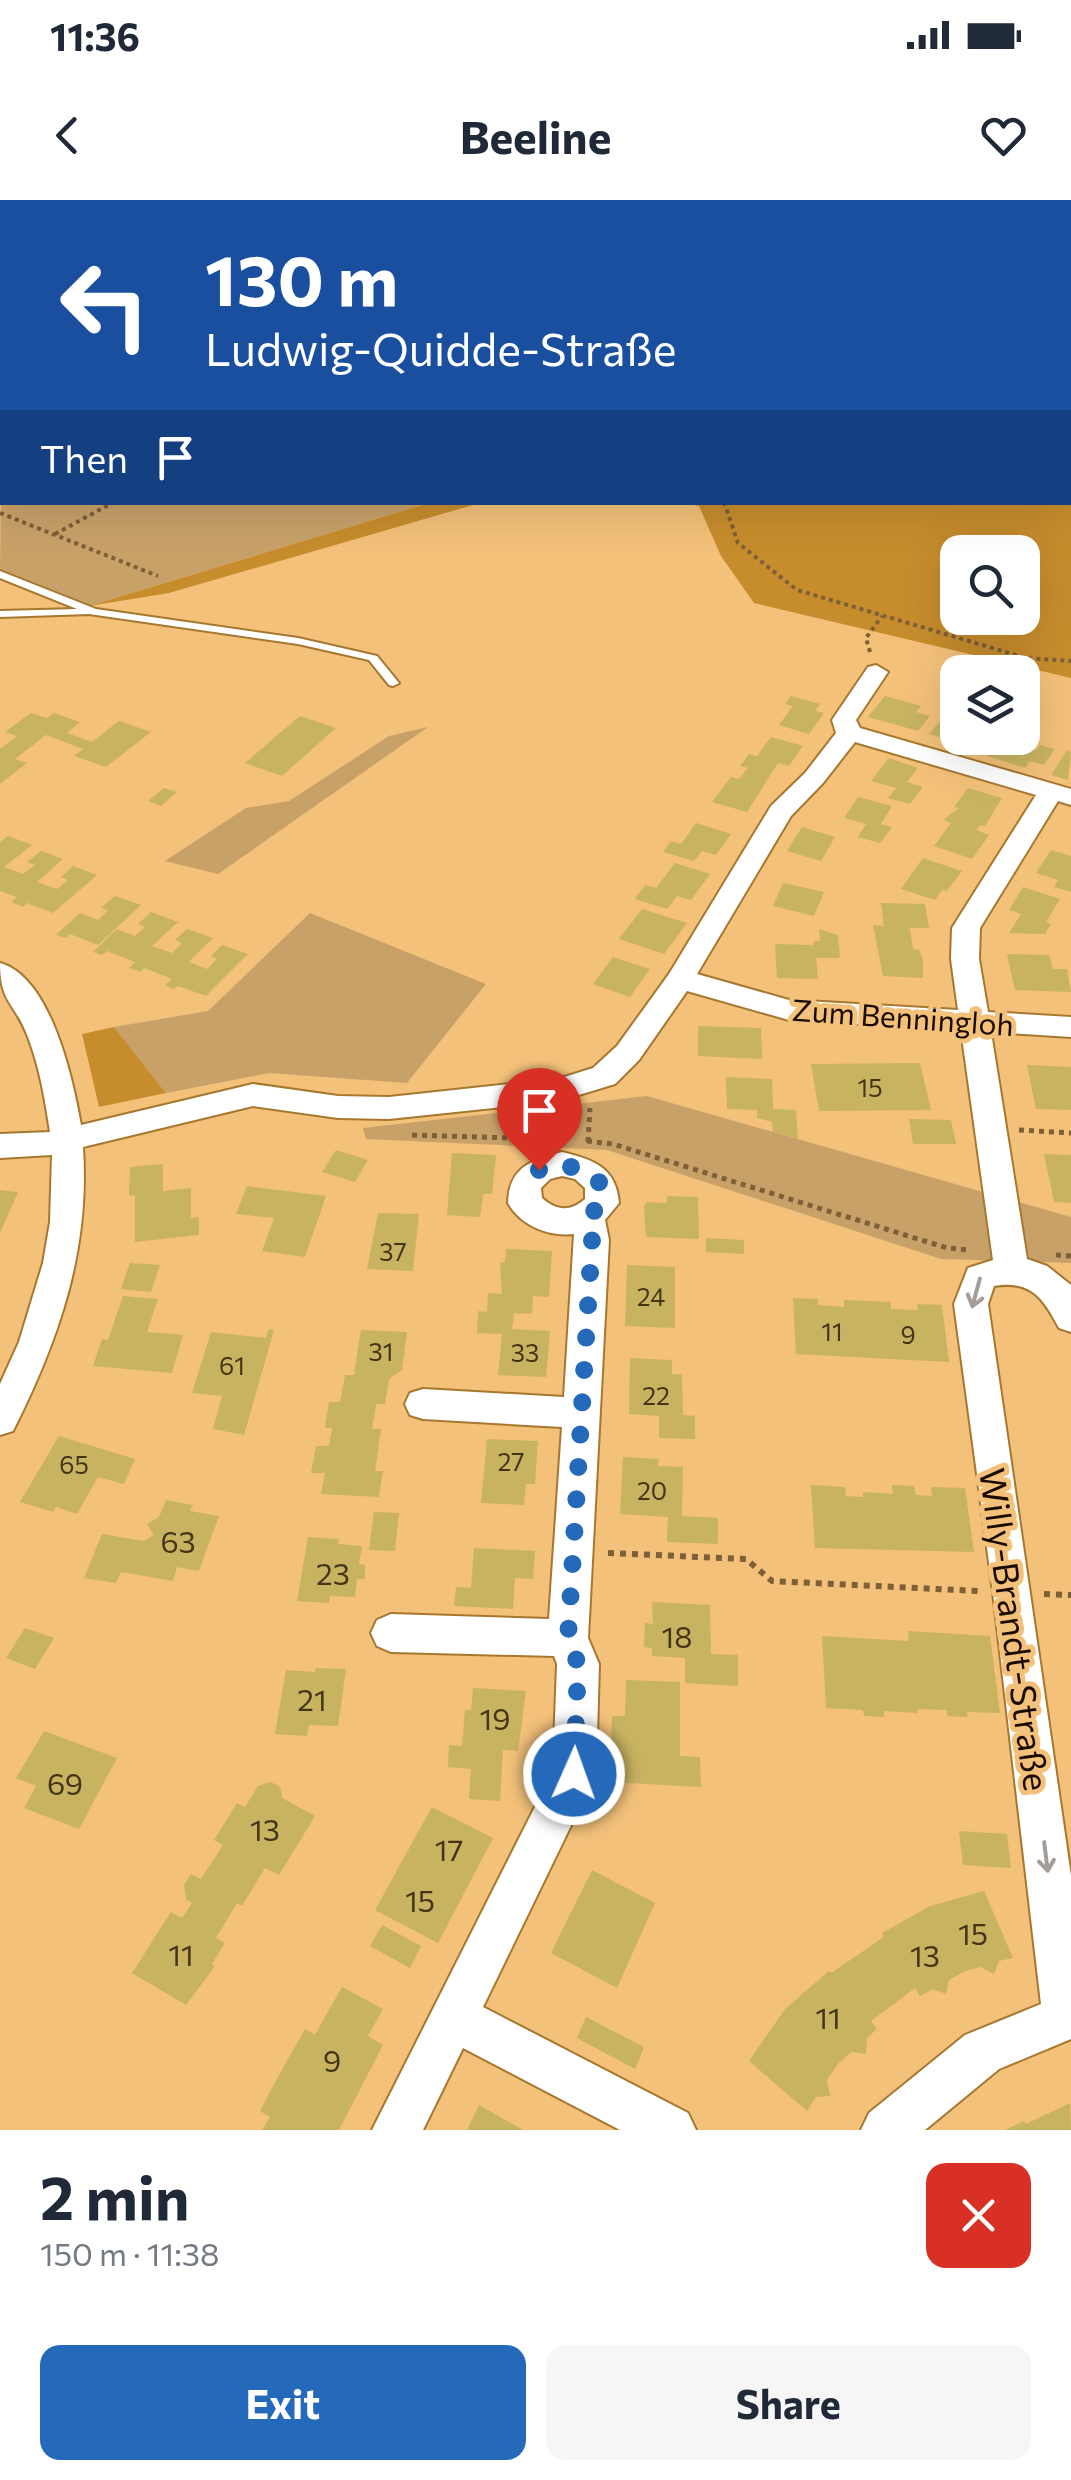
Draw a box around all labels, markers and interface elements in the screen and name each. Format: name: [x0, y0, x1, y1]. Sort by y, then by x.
text: 11:36: [50, 12, 140, 59]
icon: back: [40, 108, 95, 163]
text: Beeline: [460, 108, 611, 163]
icon: heart: [976, 108, 1031, 163]
text: 130 m: [205, 235, 398, 320]
icon: left: [40, 240, 170, 370]
text: Ludwig-Quidde-Straße: [205, 320, 677, 375]
icon: arrive: [148, 430, 203, 485]
text: Then: [40, 434, 128, 481]
map controls: [940, 535, 1040, 755]
button: search: [940, 535, 1040, 635]
button: layers: [940, 655, 1040, 755]
street label: Zum Benningloh: [791, 990, 1015, 1042]
pin: [497, 1068, 582, 1171]
house number: 15: [857, 1072, 883, 1102]
icon: arrive: [512, 1083, 567, 1138]
house number: 37: [379, 1236, 407, 1266]
one-way arrow: [966, 1277, 985, 1309]
house number: 24: [637, 1281, 665, 1311]
house number: 11: [821, 1316, 843, 1346]
house number: 9: [900, 1319, 916, 1349]
house number: 31: [369, 1336, 393, 1366]
house number: 33: [511, 1337, 539, 1367]
house number: 61: [219, 1350, 245, 1380]
house number: 22: [642, 1380, 670, 1410]
house number: 27: [498, 1446, 525, 1476]
house number: 65: [59, 1449, 89, 1479]
street label: Willy-Brandt-Straße: [972, 1465, 1060, 1793]
house number: 20: [637, 1475, 667, 1505]
house number: 63: [160, 1522, 196, 1559]
house number: 23: [316, 1554, 350, 1591]
house number: 18: [661, 1617, 693, 1654]
house number: 21: [297, 1680, 327, 1717]
house number: 19: [479, 1699, 511, 1736]
position arrow: [522, 1722, 626, 1826]
house number: 69: [47, 1764, 83, 1801]
house number: 13: [250, 1810, 280, 1847]
house number: 17: [435, 1830, 463, 1867]
one-way arrow: [1037, 1841, 1056, 1873]
house number: 15: [405, 1881, 435, 1918]
house number: 15: [958, 1914, 988, 1951]
house number: 11: [168, 1935, 194, 1972]
house number: 13: [910, 1936, 940, 1973]
house number: 11: [815, 1998, 841, 2035]
house number: 9: [323, 2041, 341, 2078]
text: 2 min: [40, 2159, 189, 2232]
button: close: [926, 2163, 1031, 2268]
text: 150 m · 11:38: [40, 2233, 219, 2273]
button: Exit: [40, 2345, 526, 2460]
button: Share: [546, 2345, 1031, 2460]

